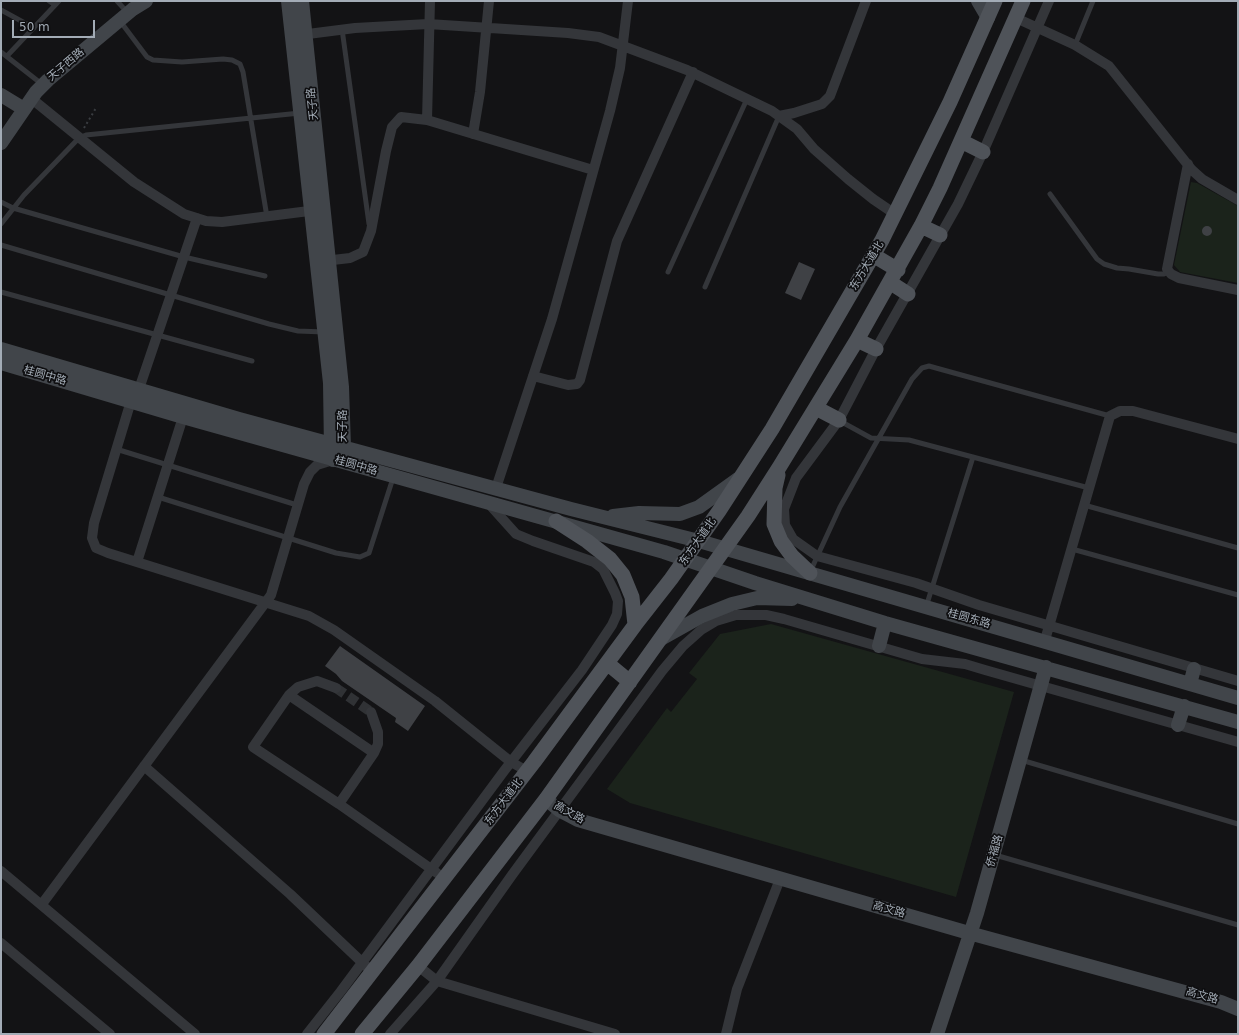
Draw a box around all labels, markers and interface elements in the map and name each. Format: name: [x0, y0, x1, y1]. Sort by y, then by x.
scale bar: [14, 12, 97, 38]
text: 50 m: [19, 20, 50, 34]
street label: 天子西路: [45, 46, 87, 84]
street label: 天子路: [305, 87, 321, 121]
street label: 东方大道北: [847, 239, 887, 293]
street label: 桂圆中路: [22, 364, 68, 388]
street label: 天子路: [336, 410, 350, 442]
street label: 桂圆中路: [333, 454, 379, 478]
street label: 东方大道北: [677, 516, 719, 568]
street label: 桂圆东路: [946, 607, 992, 631]
street label: 东方大道北: [482, 776, 526, 828]
street label: 高文路: [551, 799, 587, 827]
street label: 侨福路: [984, 833, 1006, 869]
street label: 高文路: [871, 899, 907, 921]
street label: 高文路: [1184, 985, 1220, 1007]

